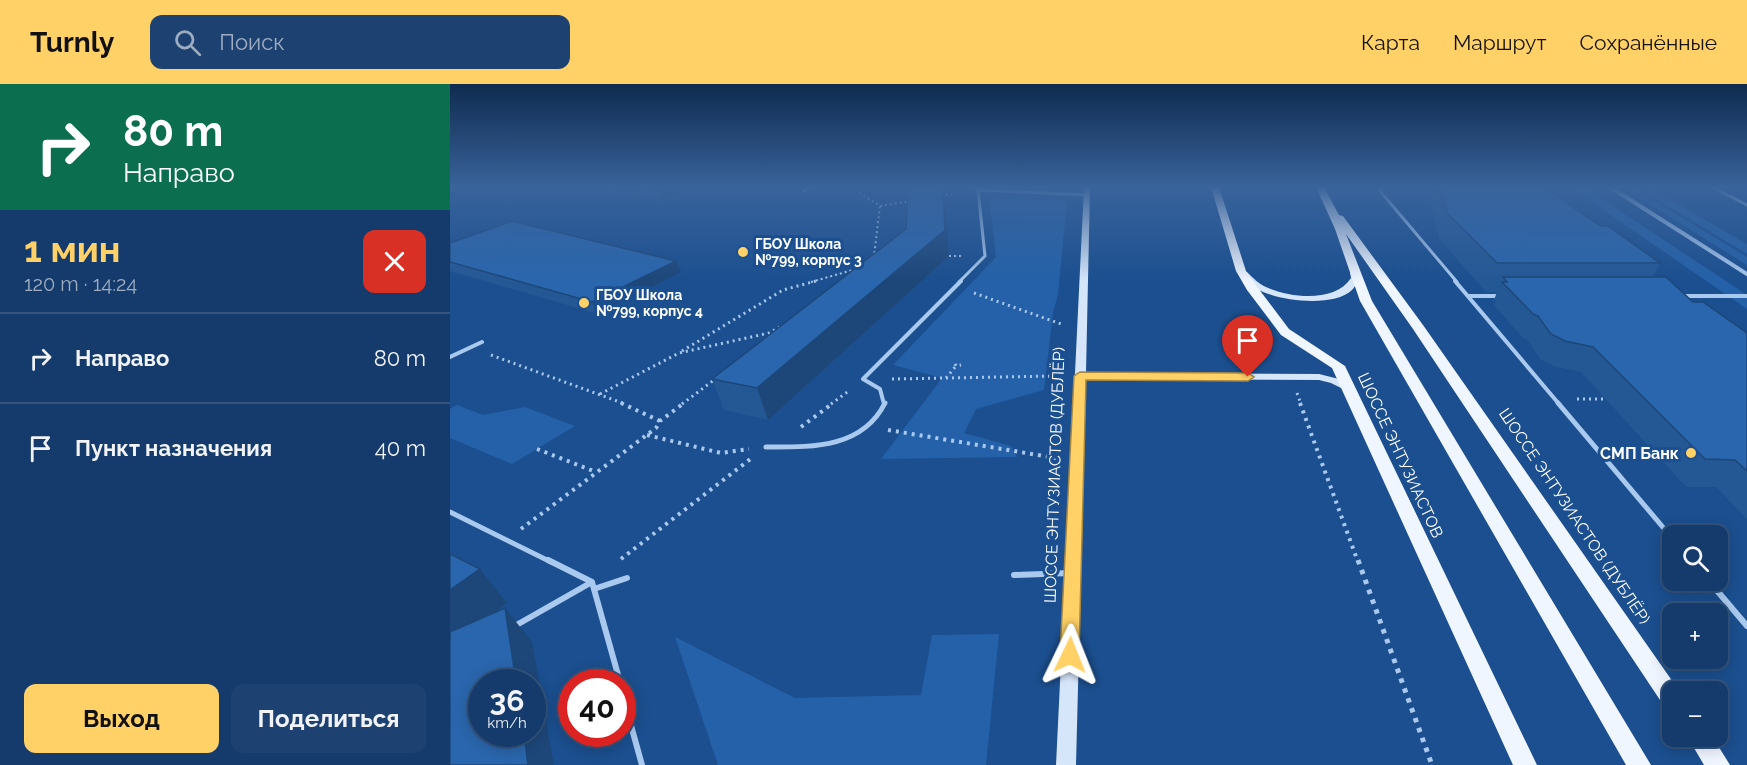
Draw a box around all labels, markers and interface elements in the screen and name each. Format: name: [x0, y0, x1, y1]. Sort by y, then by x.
search box: [150, 15, 570, 69]
text: Turnly: [30, 26, 114, 59]
icon: search: [171, 26, 204, 59]
text: Поиск: [219, 29, 285, 55]
text: Карта: [1361, 30, 1420, 55]
text: Маршрут: [1453, 30, 1546, 55]
text: Сохранённые: [1579, 30, 1717, 55]
text: 80 m: [123, 107, 223, 156]
icon: right: [24, 108, 102, 186]
text: Направо: [123, 157, 235, 188]
text: 1 мин: [24, 228, 120, 270]
button: close: [363, 230, 426, 293]
place label: ГБОУ Школа №799, корпус 3: [755, 236, 862, 268]
marker: ГБОУ Школа №799, корпус 3: [736, 245, 750, 259]
text: 120 m · 14:24: [24, 272, 137, 296]
place label: ГБОУ Школа №799, корпус 4: [596, 287, 703, 319]
marker: ГБОУ Школа №799, корпус 4: [577, 296, 591, 310]
pin: [1222, 315, 1273, 377]
icon: arrive: [1231, 324, 1264, 357]
icon: right: [24, 342, 57, 375]
text: Направо: [75, 345, 169, 371]
text: 80 m: [374, 345, 426, 371]
street label: ШОССЕ ЭНТУЗИАСТОВ (ДУБЛЁР): [1040, 347, 1068, 603]
street label: ШОССЕ ЭНТУЗИАСТОВ: [1354, 370, 1447, 541]
street label: ШОССЕ ЭНТУЗИАСТОВ (ДУБЛЁР): [1495, 404, 1655, 628]
icon: arrive: [24, 432, 57, 465]
text: Пункт назначения: [75, 435, 272, 461]
text: 40 m: [375, 435, 426, 461]
place label: СМП Банк: [1600, 444, 1679, 463]
marker: СМП Банк: [1684, 446, 1698, 460]
map controls: [1662, 525, 1728, 747]
button: search: [1662, 525, 1728, 591]
button: +: [1662, 603, 1728, 669]
position arrow: [1038, 623, 1102, 687]
speed limit sign: 40: [558, 669, 636, 747]
button: −: [1662, 681, 1728, 747]
text: 36: [490, 683, 524, 718]
button: Выход: [24, 684, 219, 753]
button: Поделиться: [231, 684, 426, 753]
text: km/h: [487, 714, 527, 732]

